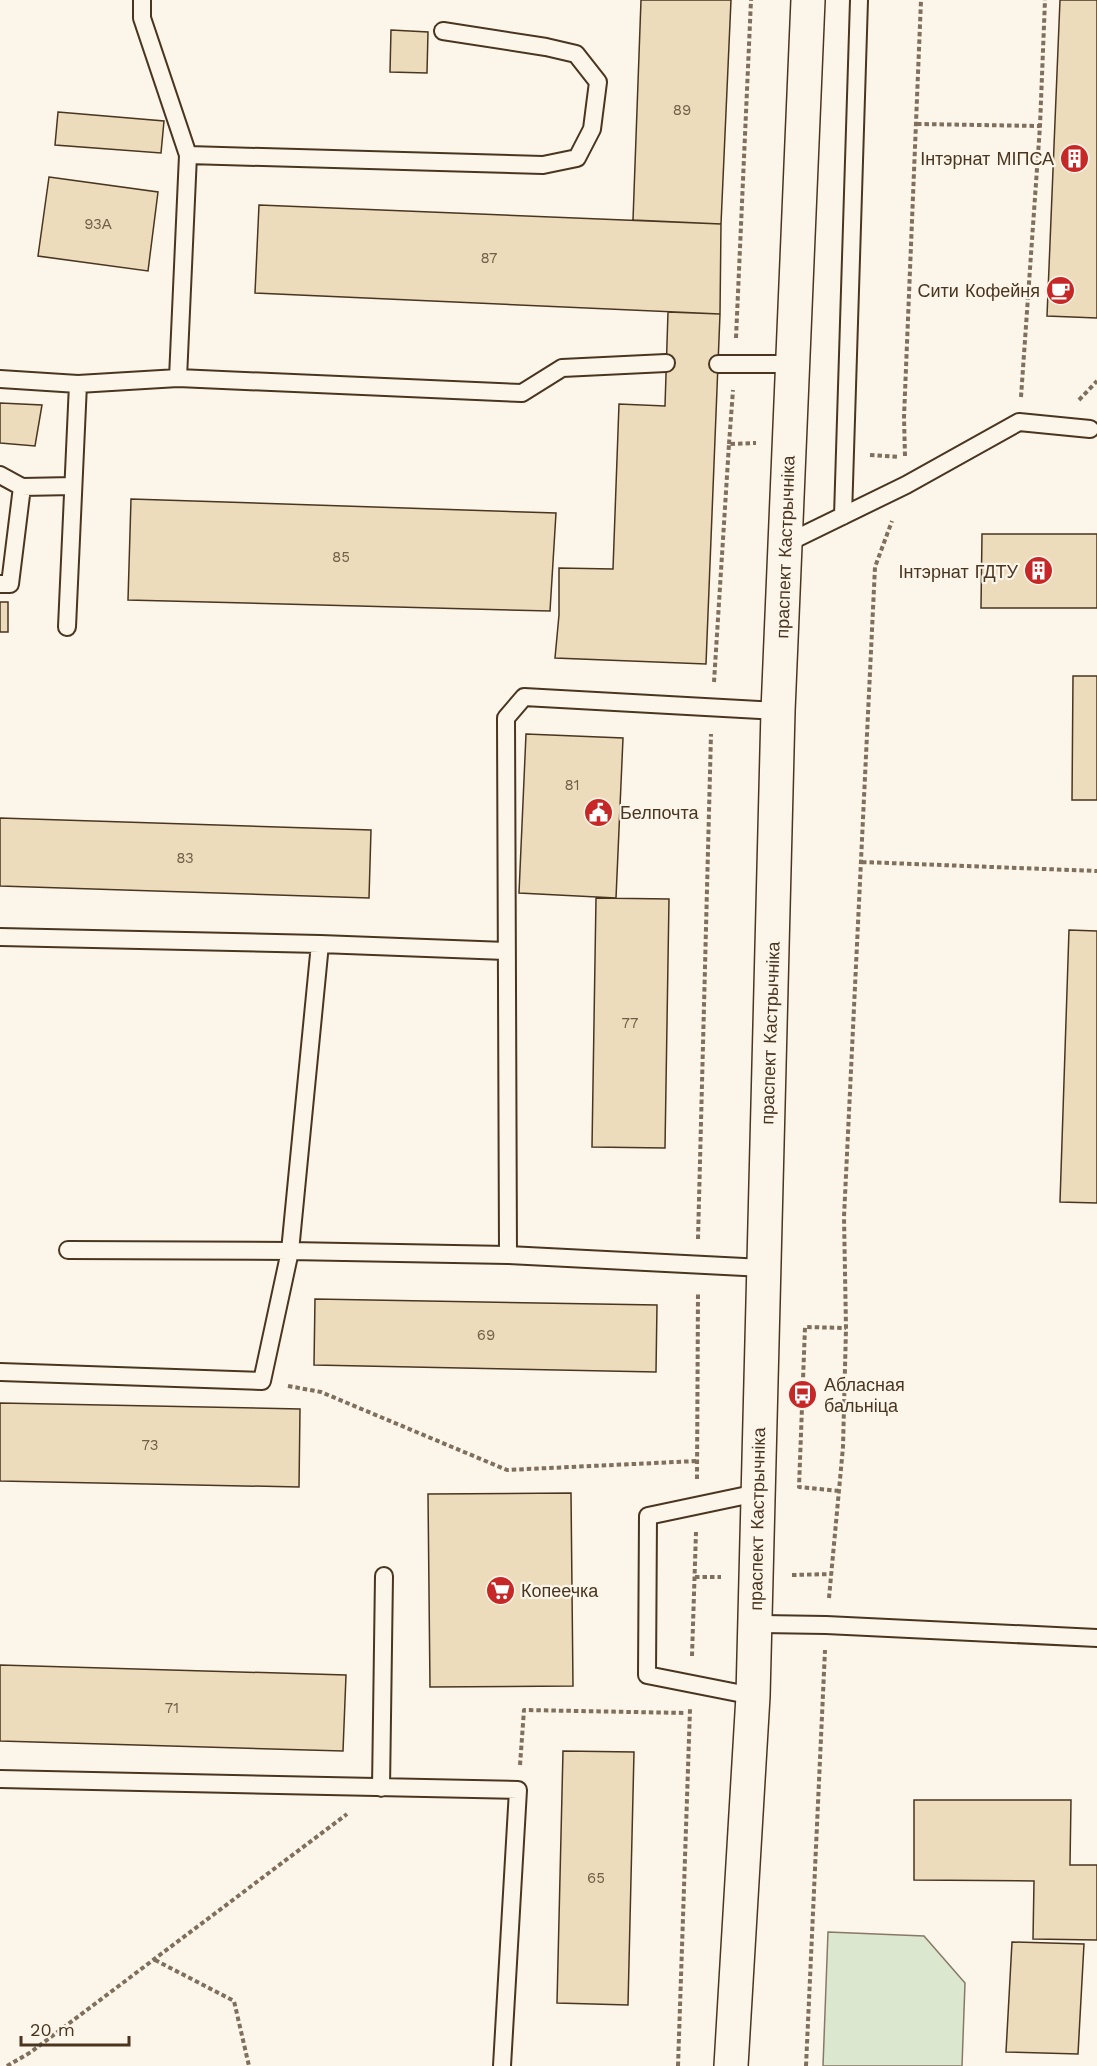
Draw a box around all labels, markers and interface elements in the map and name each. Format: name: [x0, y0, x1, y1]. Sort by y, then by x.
house number: 89: [673, 101, 691, 119]
building icon: Інтэрнат МІПСА: [1059, 142, 1091, 174]
place label: Інтэрнат МІПСА: [920, 148, 1054, 169]
house number: 93А: [84, 215, 112, 233]
house number: 87: [480, 249, 498, 267]
cafe icon: Сити Кофейня: [1045, 274, 1077, 306]
place label: Сити Кофейня: [917, 280, 1040, 301]
street label: праспект Кастрычніка: [771, 454, 799, 639]
house number: 85: [332, 548, 350, 566]
building icon: Інтэрнат ГДТУ: [1023, 555, 1055, 587]
place label: Інтэрнат ГДТУ: [899, 561, 1019, 582]
house number: 81: [564, 776, 580, 794]
public building icon: Белпочта: [583, 796, 615, 828]
place label: Белпочта: [620, 802, 700, 823]
house number: 83: [176, 849, 194, 867]
street label: праспект Кастрычніка: [756, 940, 784, 1125]
house number: 77: [622, 1014, 638, 1032]
house number: 69: [477, 1326, 495, 1344]
place label: Абласная бальніца: [824, 1374, 905, 1416]
bus stop icon: Абласная бальніца: [787, 1378, 819, 1410]
street label: праспект Кастрычніка: [745, 1426, 769, 1611]
house number: 73: [141, 1436, 159, 1454]
supermarket icon: Копеечка: [484, 1574, 516, 1606]
place label: Копеечка: [521, 1580, 599, 1601]
house number: 71: [165, 1699, 179, 1717]
house number: 65: [587, 1869, 605, 1887]
scale bar: [21, 2009, 129, 2047]
text: 20 m: [30, 2019, 75, 2040]

